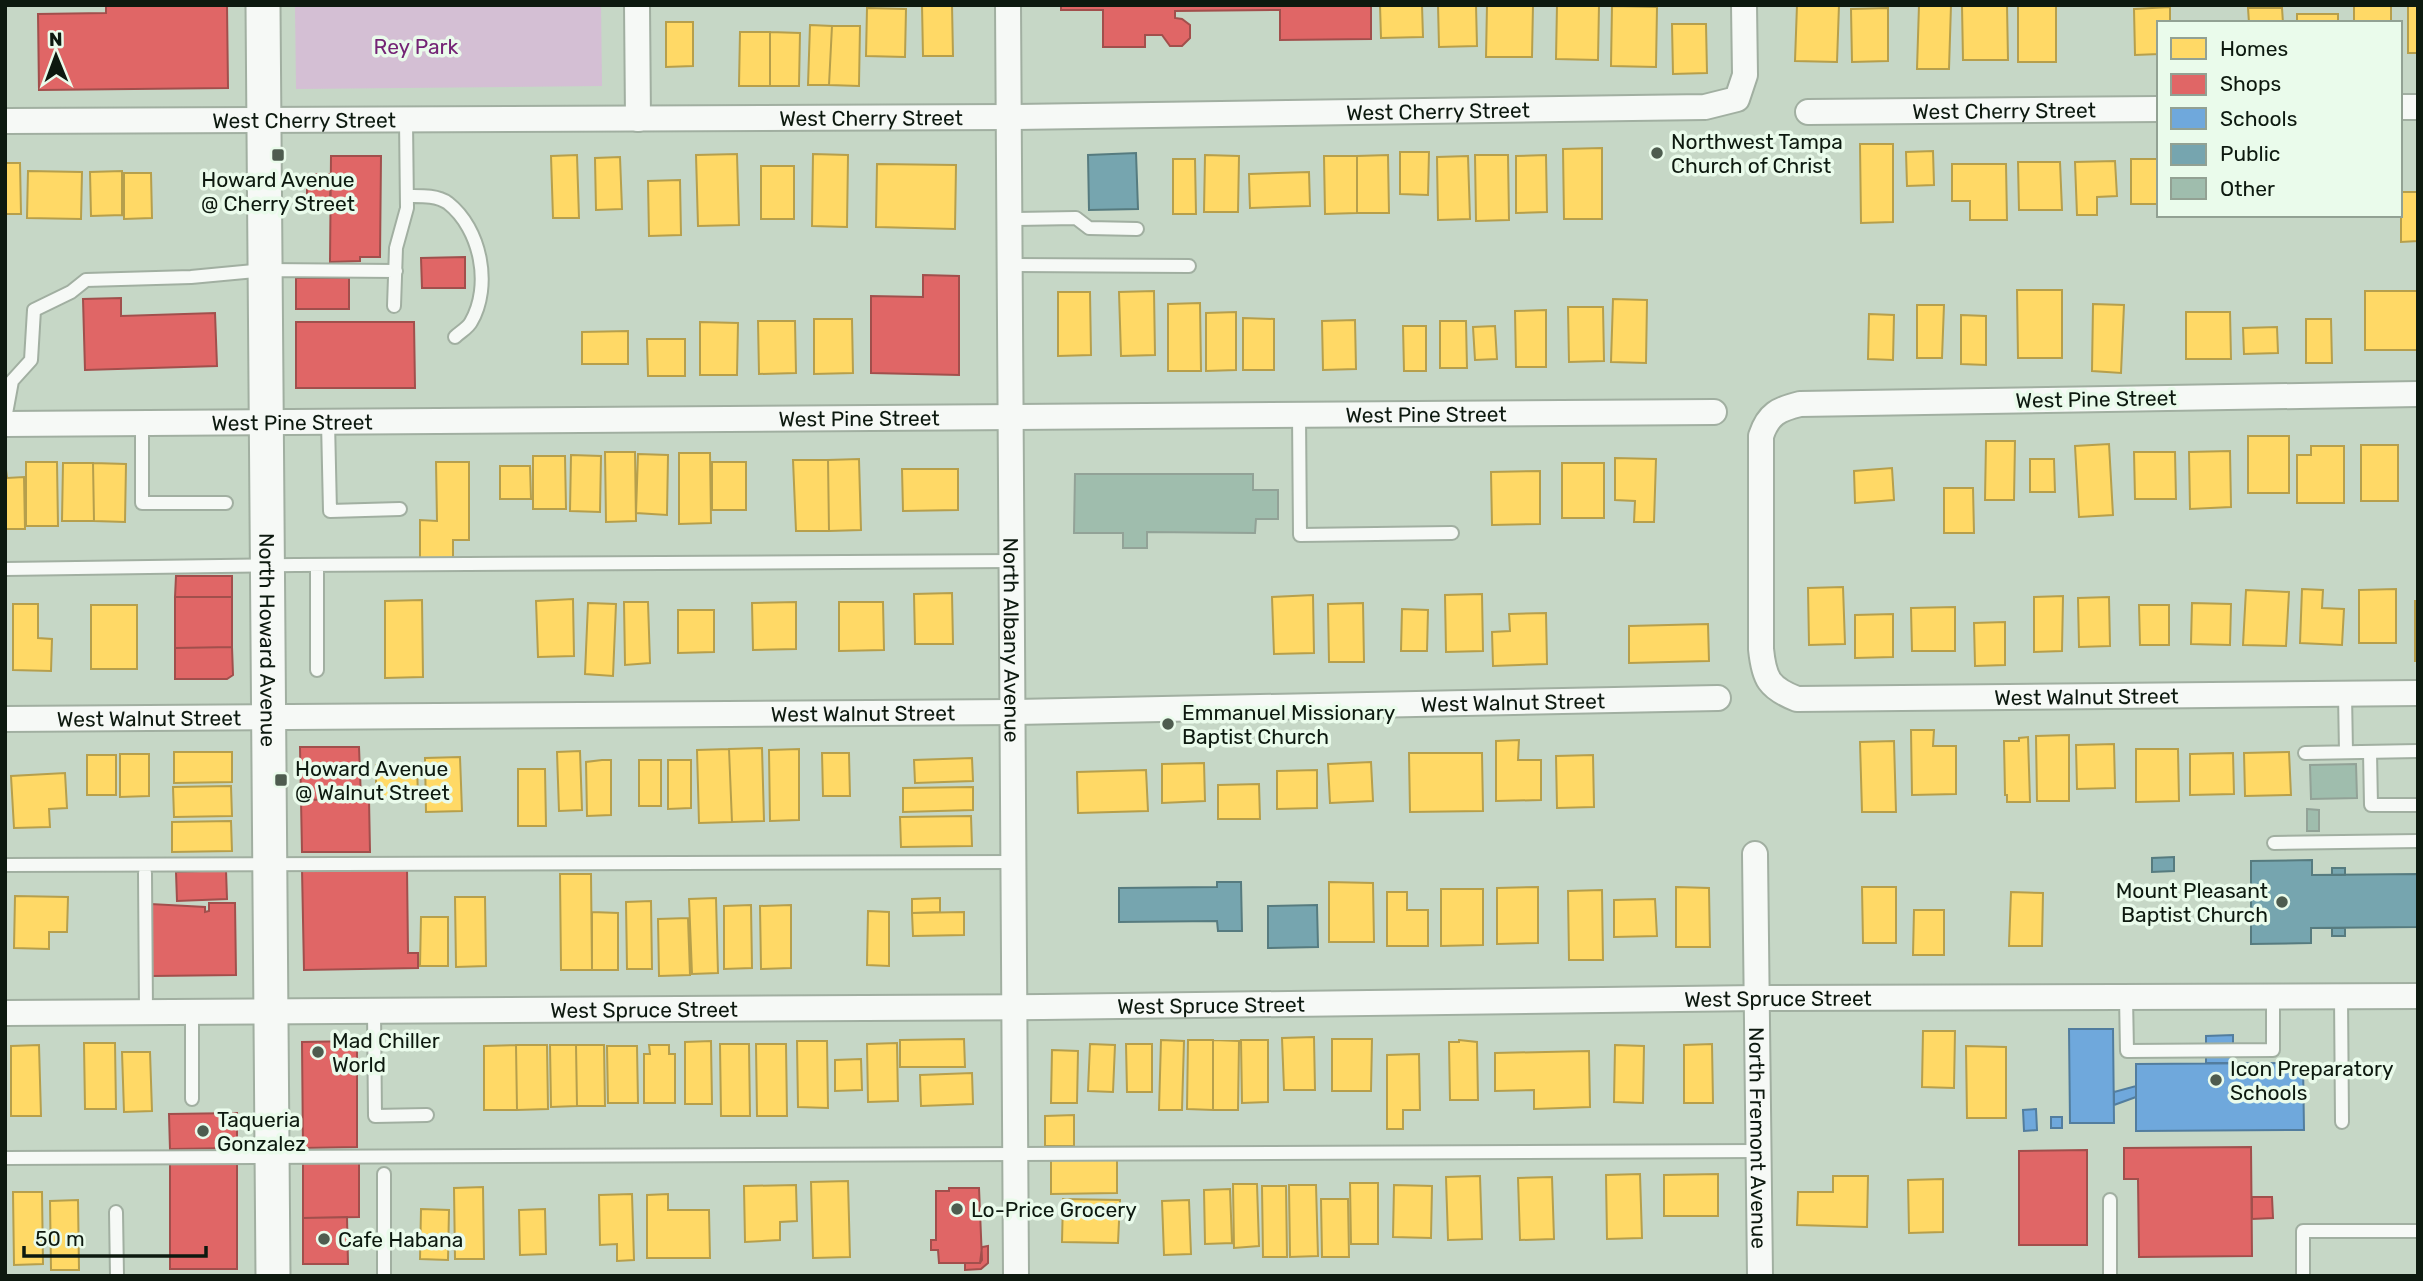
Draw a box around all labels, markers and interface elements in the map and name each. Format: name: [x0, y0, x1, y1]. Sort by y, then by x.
north arrow: [21, 21, 91, 91]
legend: [2157, 21, 2402, 217]
text: N: [49, 28, 63, 51]
park label: Rey Park: [374, 34, 459, 59]
text: Homes: [2220, 36, 2288, 61]
text: Shops: [2220, 71, 2281, 96]
street label: West Cherry Street: [1346, 97, 1530, 125]
street label: West Cherry Street: [1912, 97, 2096, 124]
street label: West Cherry Street: [779, 105, 963, 130]
text: Schools: [2220, 106, 2297, 131]
street label: West Cherry Street: [212, 107, 396, 133]
place label: Northwest Tampa Church of Christ: [1671, 129, 1843, 178]
text: Public: [2220, 141, 2280, 166]
marker: Northwest Tampa Church of Christ: [1649, 145, 1665, 161]
marker: Howard Avenue @ Cherry Street: [270, 147, 286, 163]
place label: Howard Avenue @ Cherry Street: [201, 167, 355, 216]
text: Other: [2220, 176, 2275, 201]
street label: West Pine Street: [2015, 385, 2177, 413]
street label: West Pine Street: [1345, 401, 1507, 427]
street label: West Pine Street: [778, 405, 940, 431]
street label: West Pine Street: [211, 409, 373, 435]
street label: North Howard Avenue: [255, 533, 281, 747]
street label: North Albany Avenue: [999, 537, 1025, 743]
street label: West Walnut Street: [1994, 683, 2179, 710]
street label: West Walnut Street: [1420, 688, 1605, 716]
street label: West Walnut Street: [771, 700, 955, 726]
place label: Emmanuel Missionary Baptist Church: [1182, 700, 1396, 749]
street label: West Walnut Street: [57, 705, 241, 731]
marker: Emmanuel Missionary Baptist Church: [1160, 716, 1176, 732]
place label: Howard Avenue @ Walnut Street: [295, 756, 450, 805]
marker: Howard Avenue @ Walnut Street: [273, 772, 289, 788]
place label: Mount Pleasant Baptist Church: [2116, 878, 2268, 927]
marker: Mount Pleasant Baptist Church: [2274, 894, 2290, 910]
street label: West Spruce Street: [1684, 985, 1872, 1011]
street label: West Spruce Street: [1117, 991, 1305, 1019]
street label: West Spruce Street: [550, 996, 738, 1022]
street label: North Fremont Avenue: [1745, 1027, 1772, 1249]
place label: Mad Chiller World: [332, 1028, 440, 1077]
marker: Mad Chiller World: [310, 1044, 326, 1060]
place label: Icon Preparatory Schools: [2230, 1056, 2394, 1105]
marker: Icon Preparatory Schools: [2208, 1072, 2224, 1088]
place label: Taqueria Gonzalez: [217, 1107, 306, 1156]
marker: Taqueria Gonzalez: [195, 1123, 211, 1139]
place label: Lo-Price Grocery: [971, 1197, 1137, 1222]
marker: Lo-Price Grocery: [949, 1201, 965, 1217]
scale bar: [24, 1214, 206, 1258]
text: 50 m: [35, 1226, 85, 1251]
place label: Cafe Habana: [338, 1227, 463, 1252]
marker: Cafe Habana: [316, 1231, 332, 1247]

